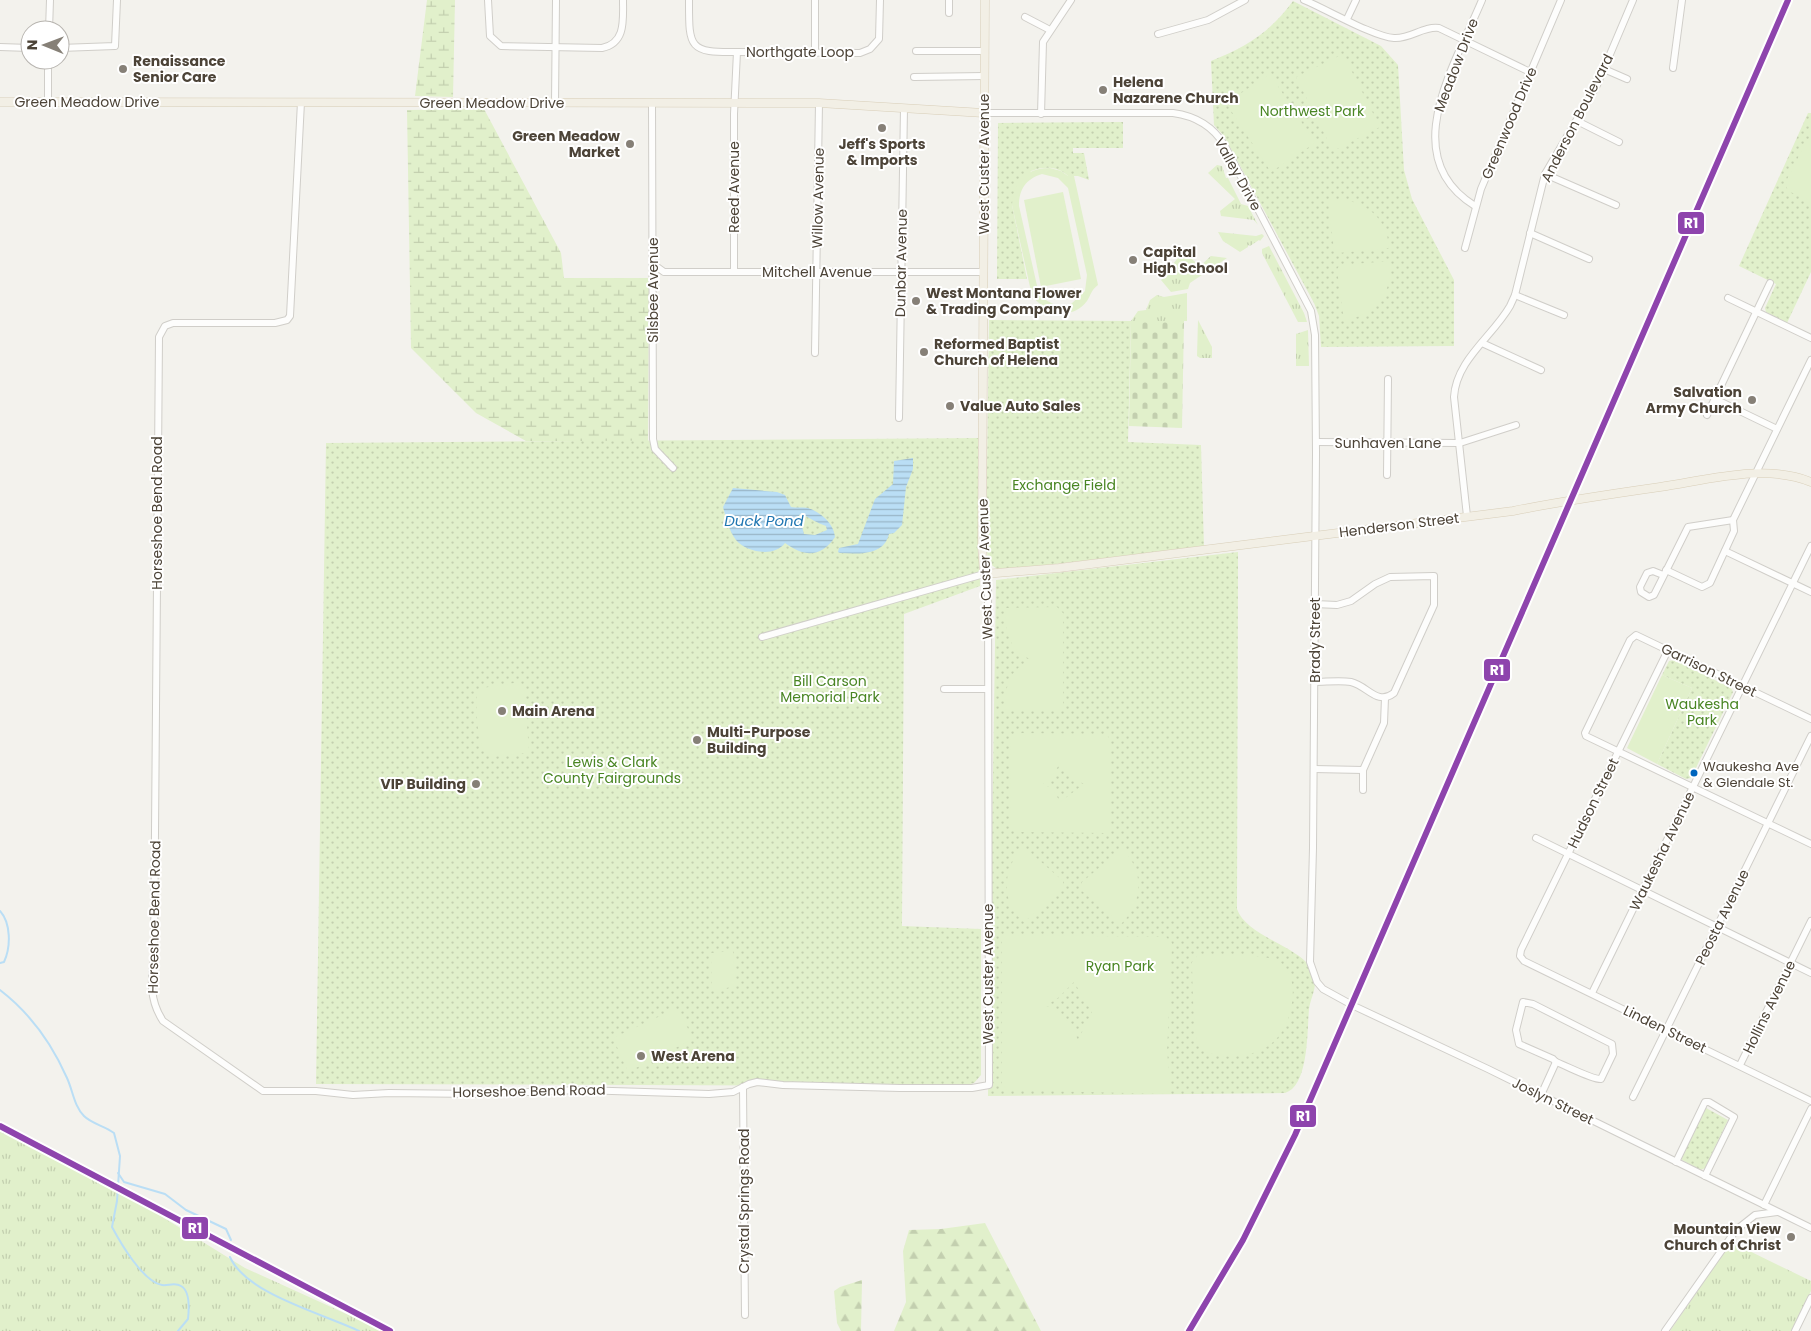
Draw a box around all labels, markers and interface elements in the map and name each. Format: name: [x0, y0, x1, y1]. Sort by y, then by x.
street label: Meadow Drive: [1429, 15, 1483, 115]
north arrow: [20, 20, 70, 70]
text: N: [22, 39, 42, 50]
street label: Northgate Loop: [746, 42, 854, 62]
street label: Anderson Boulevard: [1536, 50, 1618, 186]
place label: Renaissance Senior Care: [133, 51, 226, 87]
marker: Renaissance Senior Care: [117, 63, 129, 75]
street label: Greenwood Drive: [1476, 64, 1542, 182]
place label: Helena Nazarene Church: [1113, 72, 1239, 108]
marker: Helena Nazarene Church: [1097, 84, 1109, 96]
street label: Green Meadow Drive: [14, 92, 160, 112]
street label: Green Meadow Drive: [419, 93, 565, 113]
street label: West Custer Avenue: [974, 93, 994, 234]
park label: Northwest Park: [1260, 101, 1365, 121]
marker: Jeff's Sports & Imports: [876, 122, 888, 134]
place label: Green Meadow Market: [512, 126, 621, 162]
place label: Jeff's Sports & Imports: [838, 134, 926, 170]
street label: Valley Drive: [1210, 134, 1267, 215]
marker: Green Meadow Market: [624, 138, 636, 150]
street label: Reed Avenue: [724, 141, 744, 233]
street label: Willow Avenue: [807, 147, 829, 249]
street label: Dunbar Avenue: [890, 208, 912, 317]
line badge: R1: [1677, 211, 1705, 235]
text: R1: [1684, 213, 1698, 233]
street label: Silsbee Avenue: [643, 237, 663, 343]
place label: Capital High School: [1143, 242, 1228, 278]
marker: Capital High School: [1127, 254, 1139, 266]
street label: Mitchell Avenue: [762, 262, 872, 282]
place label: West Montana Flower & Trading Company: [926, 283, 1082, 319]
marker: West Montana Flower & Trading Company: [910, 295, 922, 307]
place label: Reformed Baptist Church of Helena: [934, 334, 1059, 370]
marker: Reformed Baptist Church of Helena: [918, 346, 930, 358]
place label: Salvation Army Church: [1646, 382, 1742, 418]
marker: Salvation Army Church: [1746, 394, 1758, 406]
place label: Value Auto Sales: [960, 396, 1081, 416]
marker: Value Auto Sales: [944, 400, 956, 412]
street label: Sunhaven Lane: [1335, 433, 1442, 453]
street label: Horseshoe Bend Road: [147, 436, 167, 590]
park label: Exchange Field: [1012, 475, 1116, 495]
street label: West Custer Avenue: [973, 498, 997, 640]
street label: Henderson Street: [1338, 508, 1460, 542]
water label: Duck Pond: [724, 510, 805, 531]
street label: Brady Street: [1305, 597, 1325, 683]
street label: Garrison Street: [1658, 638, 1760, 702]
line badge: R1: [1483, 658, 1511, 682]
text: R1: [1490, 660, 1504, 680]
park label: Bill Carson Memorial Park: [780, 671, 880, 707]
park label: Waukesha Park: [1665, 694, 1739, 730]
place label: Main Arena: [512, 701, 595, 721]
marker: Main Arena: [496, 705, 508, 717]
place label: Multi-Purpose Building: [707, 722, 811, 758]
marker: Multi-Purpose Building: [691, 734, 703, 746]
park label: Lewis & Clark County Fairgrounds: [543, 752, 681, 788]
street label: Hudson Street: [1563, 755, 1623, 851]
place label: Waukesha Ave & Glendale St.: [1703, 757, 1799, 792]
marker: Waukesha Ave & Glendale St.: [1689, 768, 1699, 778]
place label: VIP Building: [380, 774, 466, 794]
marker: VIP Building: [470, 778, 482, 790]
street label: Waukesha Avenue: [1625, 788, 1700, 914]
street label: Horseshoe Bend Road: [143, 840, 165, 994]
street label: Peosta Avenue: [1690, 866, 1754, 968]
street label: West Custer Avenue: [978, 903, 998, 1044]
park label: Ryan Park: [1086, 956, 1155, 976]
street label: Hollins Avenue: [1738, 957, 1800, 1057]
street label: Linden Street: [1620, 1000, 1710, 1058]
place label: West Arena: [651, 1046, 735, 1066]
marker: West Arena: [635, 1050, 647, 1062]
street label: Joslyn Street: [1509, 1073, 1597, 1129]
street label: Horseshoe Bend Road: [452, 1080, 606, 1102]
line badge: R1: [1289, 1104, 1317, 1128]
text: R1: [1296, 1106, 1310, 1126]
street label: Crystal Springs Road: [734, 1128, 754, 1274]
line badge: R1: [181, 1216, 209, 1240]
text: R1: [188, 1218, 202, 1238]
place label: Mountain View Church of Christ: [1664, 1219, 1782, 1255]
marker: Mountain View Church of Christ: [1785, 1231, 1797, 1243]

